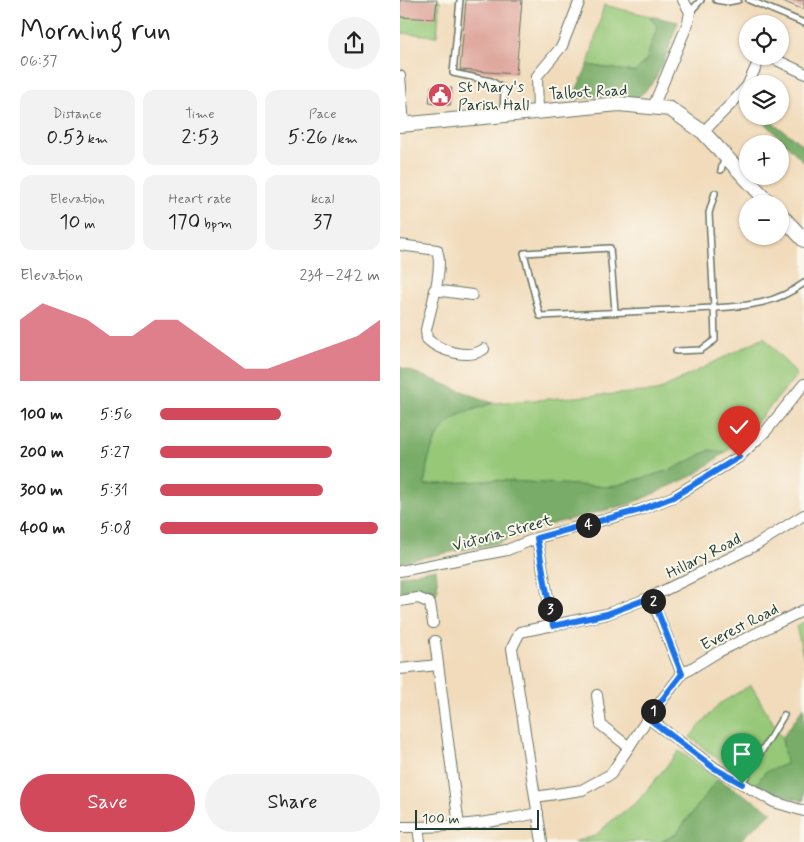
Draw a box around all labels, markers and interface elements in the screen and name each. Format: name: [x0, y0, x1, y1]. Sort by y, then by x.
text: Morning run: [20, 13, 171, 50]
map controls: [739, 15, 789, 245]
button: locate: [739, 15, 789, 65]
button: share: [328, 17, 380, 69]
text: 06:37: [20, 51, 57, 72]
button: layers: [739, 75, 789, 125]
place label: St Mary's Parish Hall: [458, 77, 529, 116]
street label: Talbot Road: [548, 80, 628, 105]
public building icon: St Mary's Parish Hall: [427, 82, 453, 108]
text: Distance: [53, 105, 102, 123]
text: Time: [185, 105, 215, 123]
text: Pace: [309, 105, 337, 123]
text: 0.53: [46, 123, 84, 151]
text: 2:53: [181, 123, 219, 151]
text: 5:26: [287, 123, 328, 151]
text: km: [84, 130, 108, 148]
text: /km: [328, 130, 358, 148]
button: +: [739, 135, 789, 185]
text: Elevation: [50, 190, 105, 208]
text: Heart rate: [169, 190, 231, 208]
text: kcal: [311, 190, 334, 208]
button: −: [739, 195, 789, 245]
text: 10: [59, 208, 81, 236]
text: 170: [168, 208, 200, 236]
text: 37: [313, 208, 333, 236]
text: m: [81, 215, 96, 233]
text: bpm: [200, 215, 232, 233]
text: Elevation: [20, 265, 83, 286]
text: 234–242 m: [300, 265, 380, 286]
text: 100 m: [20, 404, 63, 425]
text: 5:56: [100, 404, 132, 425]
pin: [718, 406, 760, 457]
icon: check: [725, 413, 753, 441]
text: 200 m: [20, 442, 64, 463]
text: 5:27: [100, 442, 130, 463]
text: 300 m: [20, 480, 63, 501]
text: 5:31: [100, 480, 128, 501]
street label: Victoria Street: [450, 510, 555, 557]
pin: 4: [576, 512, 600, 538]
text: 4: [584, 516, 593, 534]
text: 400 m: [20, 518, 65, 539]
text: 5:08: [100, 518, 132, 539]
street label: Hillary Road: [663, 529, 745, 584]
pin: 2: [640, 588, 666, 614]
text: 2: [650, 592, 657, 610]
pin: 3: [538, 596, 562, 622]
street label: Everest Road: [697, 599, 782, 656]
text: 3: [547, 600, 554, 618]
pin: 1: [640, 698, 666, 724]
text: 1: [650, 702, 657, 720]
pin: [721, 733, 763, 784]
icon: arrive: [728, 740, 756, 768]
button: Save: [20, 774, 195, 832]
button: Share: [205, 774, 380, 832]
scale bar: [415, 807, 539, 830]
text: 100 m: [422, 810, 460, 828]

